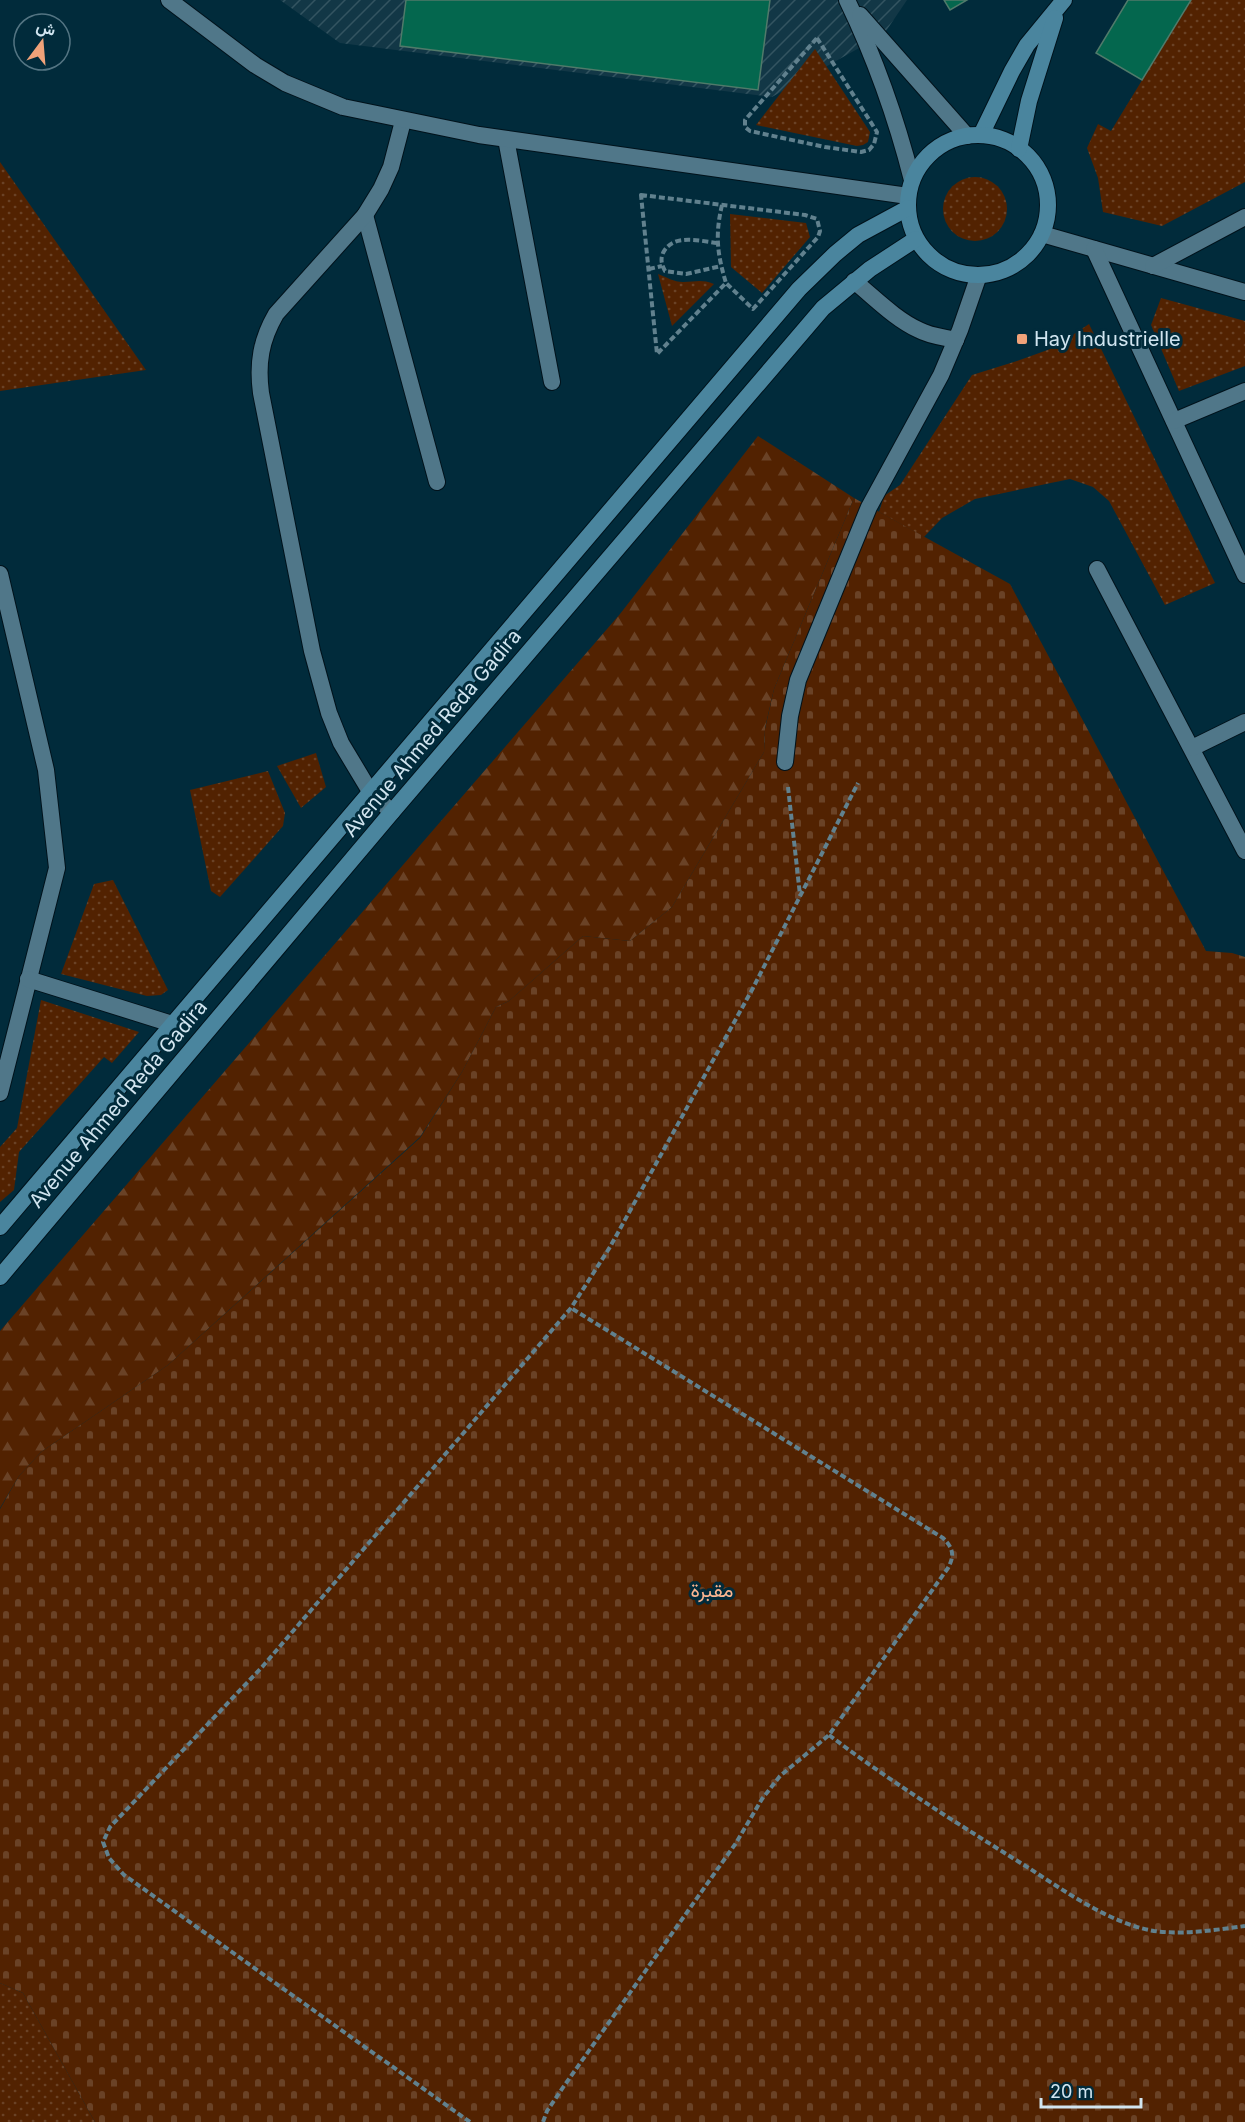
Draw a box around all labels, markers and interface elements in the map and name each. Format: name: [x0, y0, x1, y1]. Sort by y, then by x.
north arrow: [12, 12, 72, 72]
text: ش: [34, 15, 58, 40]
place label: Hay Industrielle: [1034, 327, 1181, 351]
marker: Hay Industrielle: [1015, 332, 1029, 346]
street label: Avenue Ahmed Reda Gadira: [338, 624, 526, 842]
street label: Avenue Ahmed Reda Gadira: [24, 995, 212, 1213]
park label: مقبرة: [690, 1578, 734, 1603]
scale bar: [1041, 2071, 1142, 2109]
text: 20 m: [1050, 2081, 1093, 2102]

